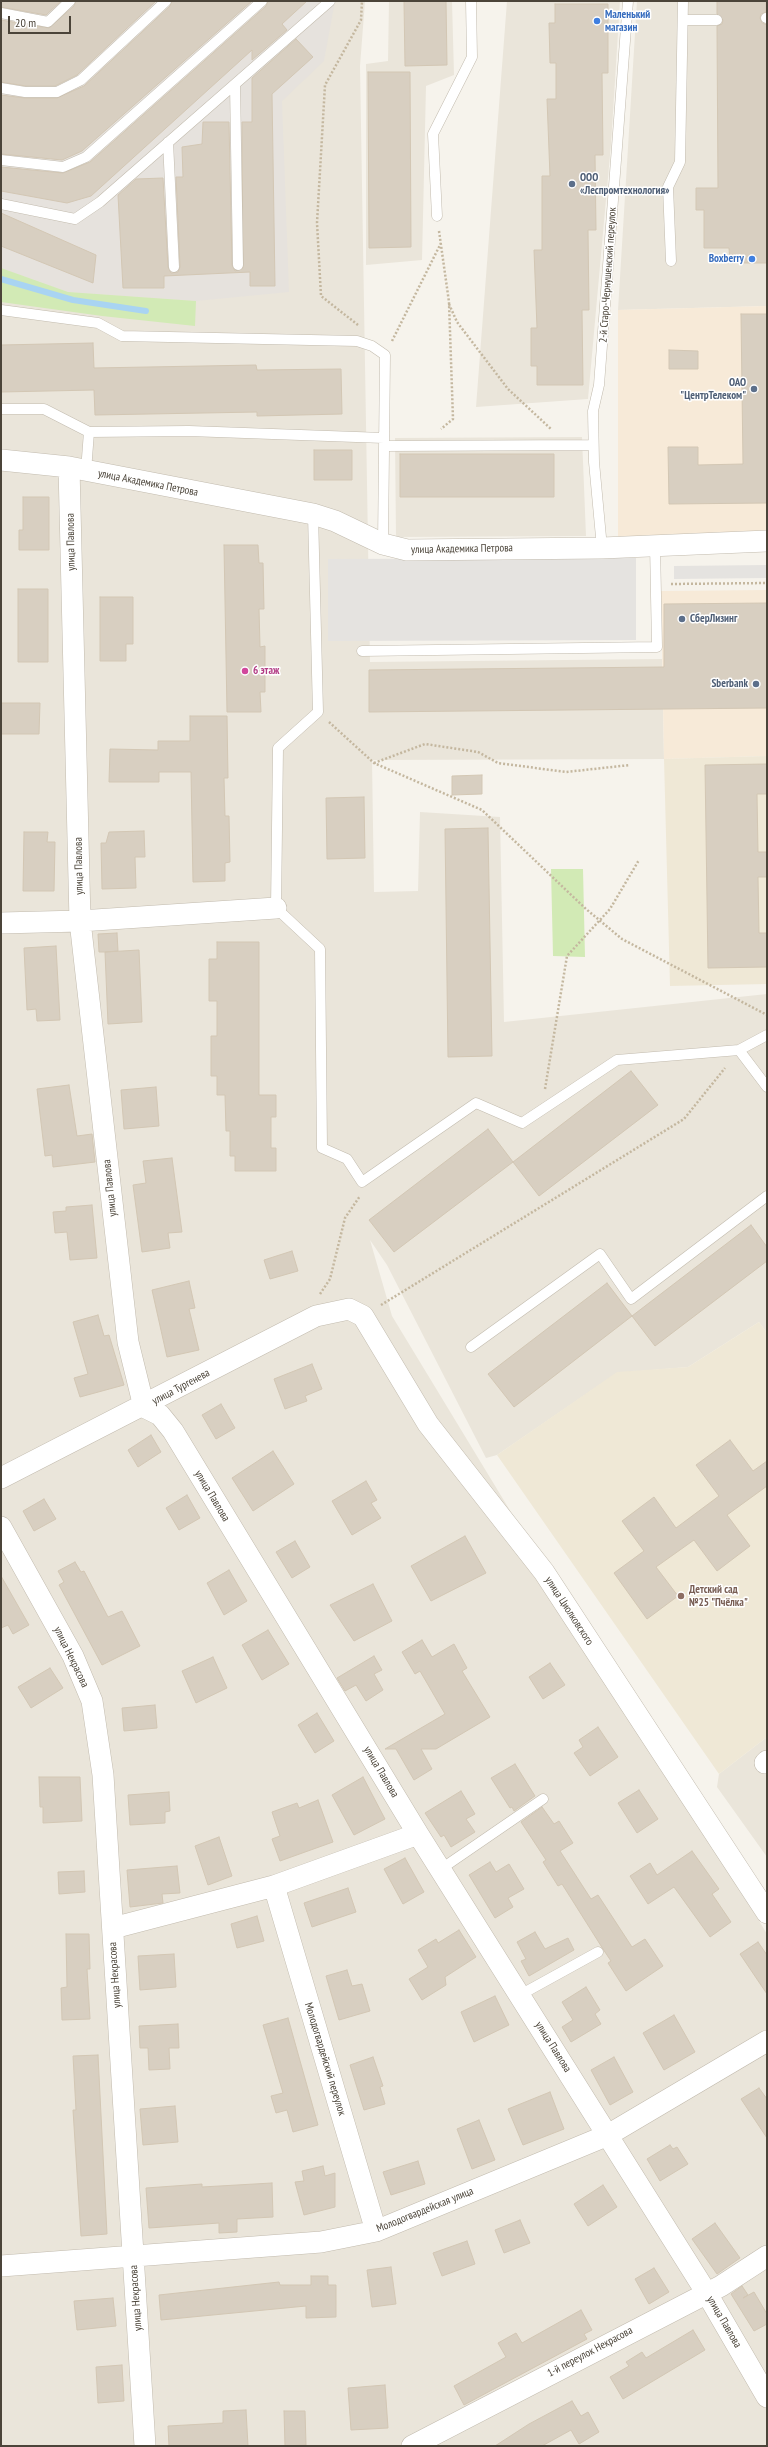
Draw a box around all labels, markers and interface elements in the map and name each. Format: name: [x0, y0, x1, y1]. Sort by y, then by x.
scale bar: [10, 8, 73, 34]
place label: Маленький магазин: [605, 8, 650, 34]
text: 20 m: [15, 15, 36, 30]
marker: Маленький магазин: [592, 16, 602, 26]
place label: ООО «Леспромтехнология»: [580, 171, 670, 197]
marker: ООО «Леспромтехнология»: [567, 179, 577, 189]
street label: 2-й Старо-Чернушенский переулок: [597, 207, 619, 343]
place label: Boxberry: [709, 252, 744, 266]
marker: Boxberry: [747, 254, 757, 264]
place label: ОАО "ЦентрТелеком": [680, 376, 746, 402]
marker: ОАО "ЦентрТелеком": [749, 384, 759, 394]
street label: улица Академика Петрова: [97, 467, 199, 499]
street label: улица Павлова: [64, 513, 78, 571]
street label: улица Академика Петрова: [411, 542, 513, 556]
place label: СберЛизинг: [690, 612, 737, 626]
marker: СберЛизинг: [677, 614, 687, 624]
place label: 6 этаж: [253, 664, 279, 678]
marker: 6 этаж: [240, 666, 250, 676]
place label: Sberbank: [711, 677, 748, 691]
marker: Sberbank: [751, 679, 761, 689]
street label: улица Павлова: [72, 837, 86, 895]
street label: улица Павлова: [100, 1159, 120, 1217]
street label: улица Тургенева: [150, 1366, 212, 1408]
street label: улица Павлова: [192, 1468, 232, 1524]
street label: улица Циолковского: [542, 1574, 596, 1648]
place label: Детский сад №25 "Пчёлка": [689, 1583, 748, 1609]
marker: Детский сад №25 "Пчёлка": [676, 1591, 686, 1601]
street label: улица Некрасова: [51, 1624, 91, 1690]
street label: улица Павлова: [361, 1744, 401, 1800]
street label: улица Некрасова: [106, 1942, 124, 2008]
street label: Молодогвардейский переулок: [301, 2001, 349, 2117]
street label: улица Павлова: [532, 2019, 574, 2075]
street label: Молодогвардейская улица: [375, 2185, 475, 2235]
street label: улица Некрасова: [127, 2265, 145, 2331]
street label: улица Павлова: [704, 2294, 744, 2350]
street label: 1-й переулок Некрасова: [545, 2324, 635, 2380]

